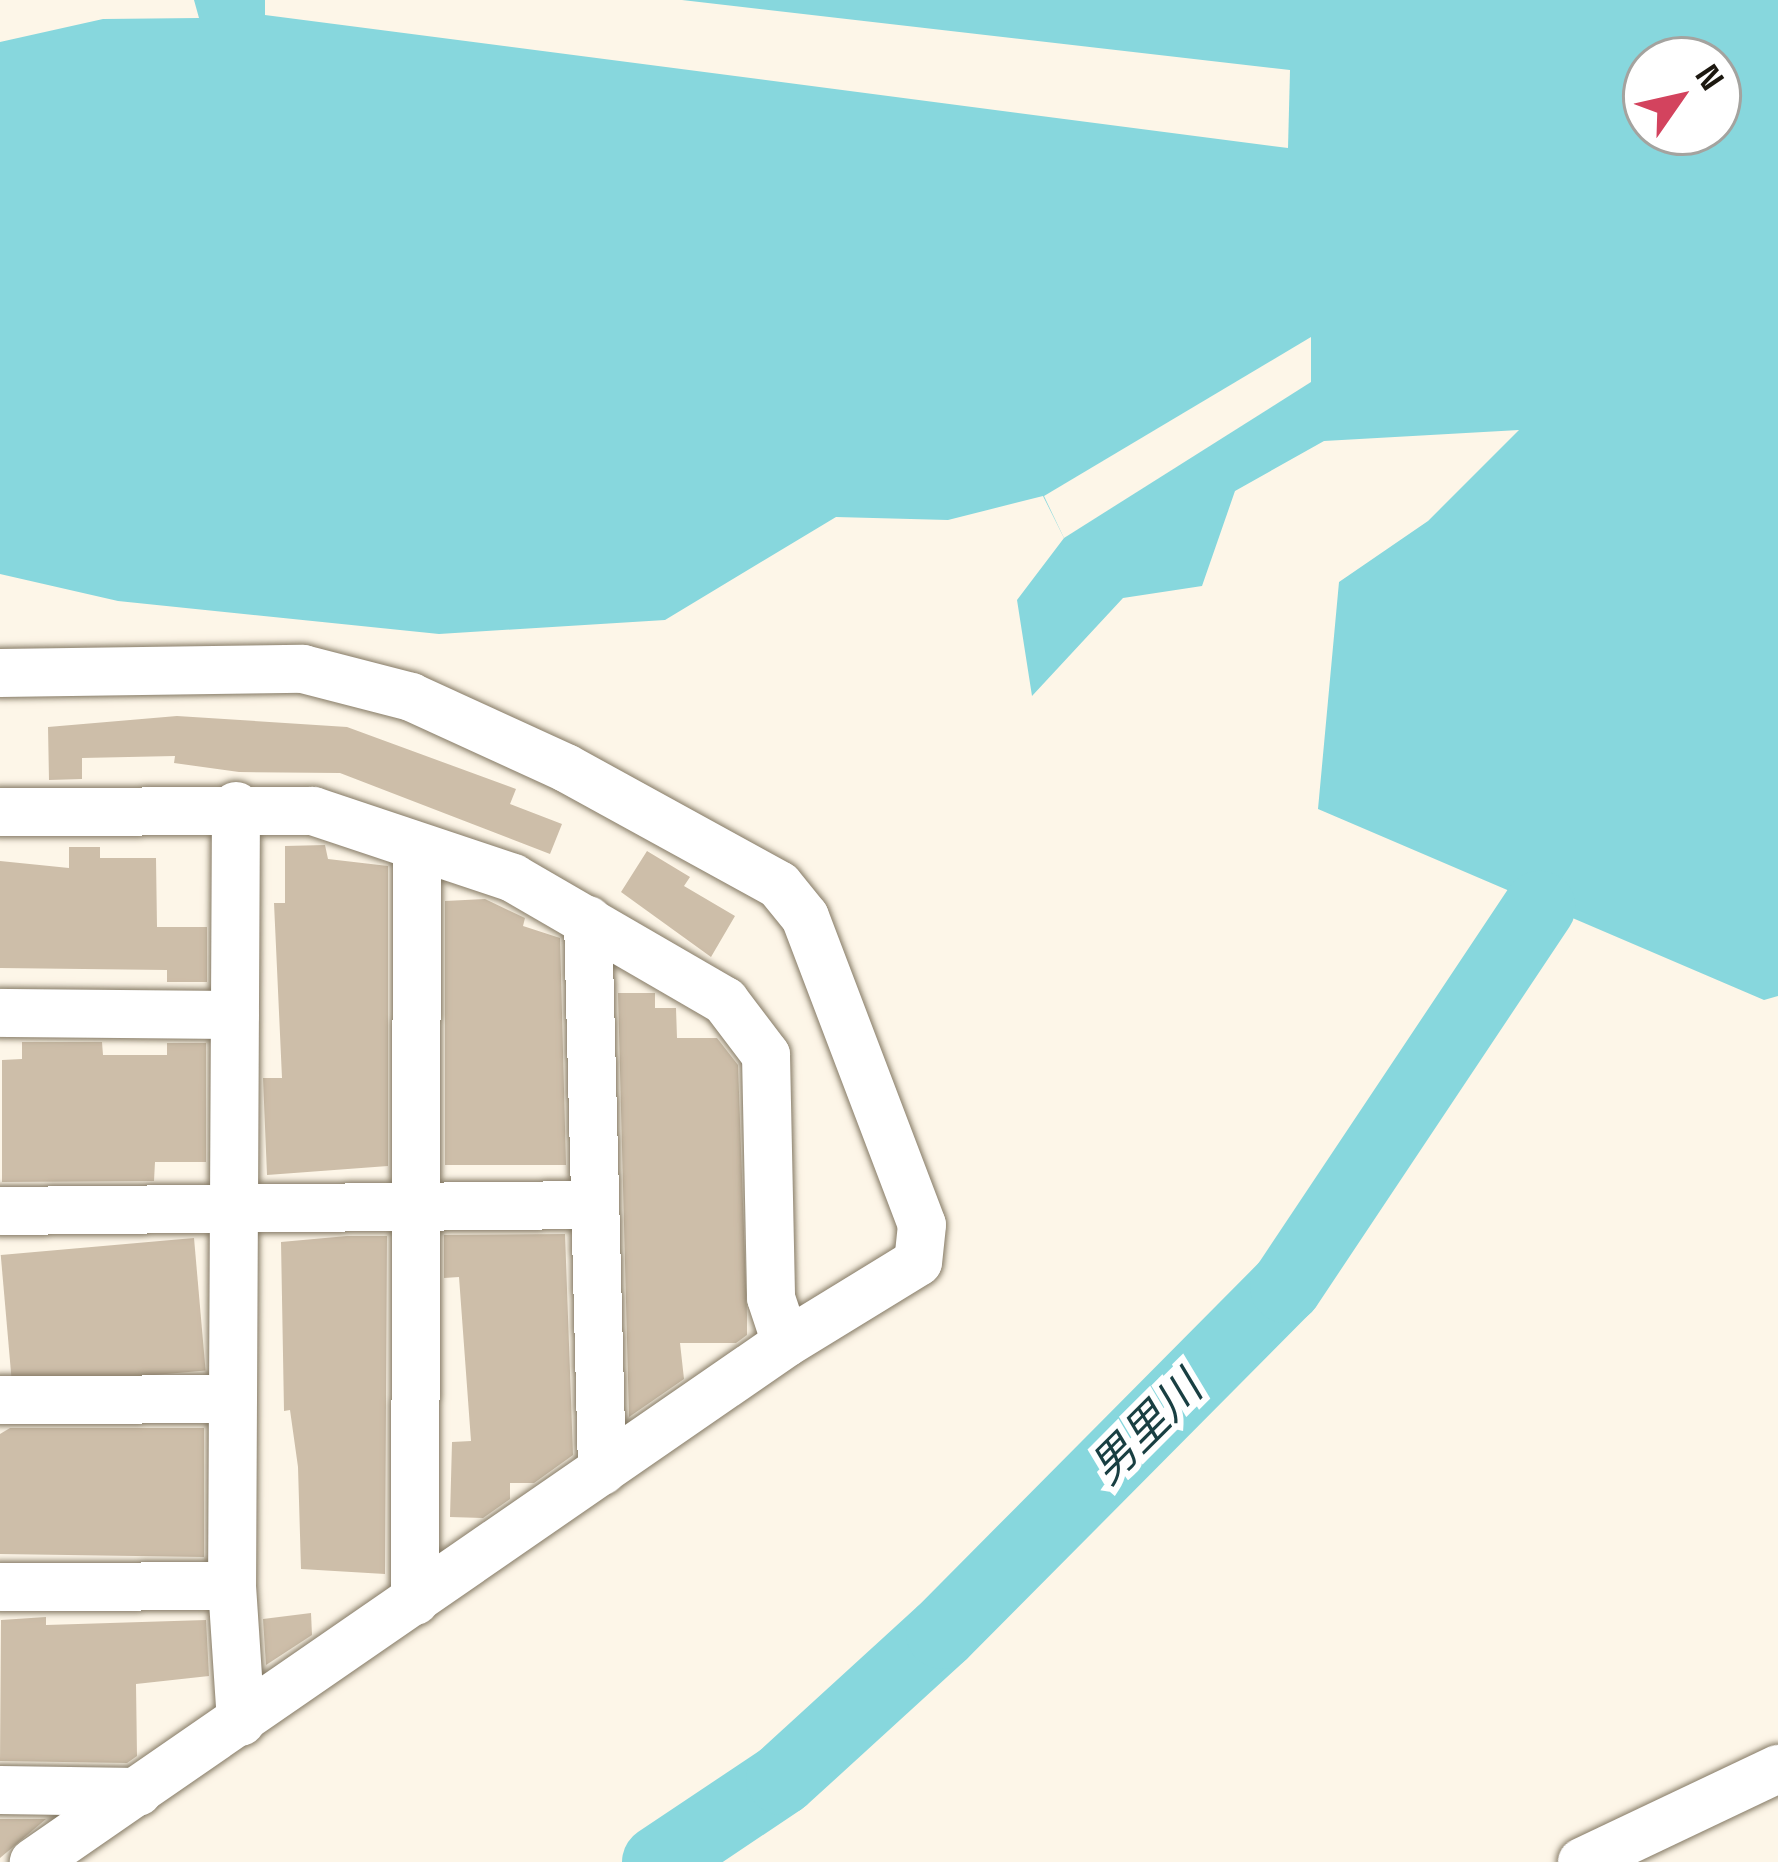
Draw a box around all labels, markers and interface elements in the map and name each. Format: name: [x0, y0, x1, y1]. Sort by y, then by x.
north arrow: [1622, 36, 1742, 156]
text: N: [1686, 57, 1733, 98]
water label: 男里川: [1079, 1361, 1213, 1495]

